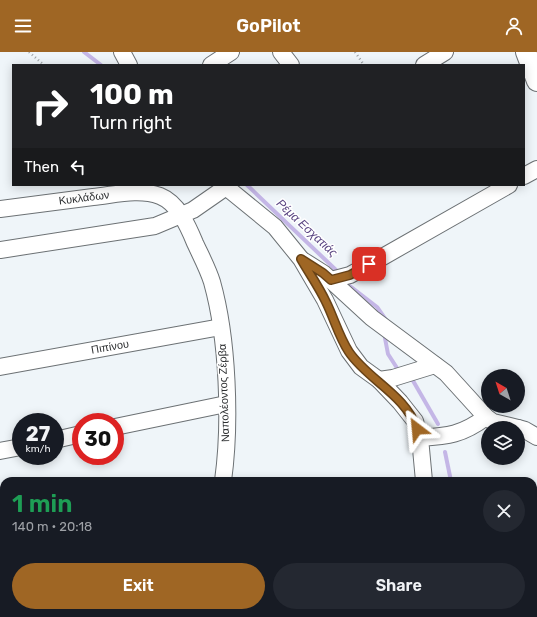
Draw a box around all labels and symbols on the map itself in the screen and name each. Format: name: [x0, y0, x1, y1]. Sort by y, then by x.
street label: Κυκλάδων: [58, 188, 110, 208]
water label: Ρέμα Εσχατιάς: [274, 196, 340, 260]
pin: [352, 247, 386, 281]
street label: Πιπίνου: [90, 337, 130, 357]
street label: Ναπολέοντος Ζέρβα: [216, 343, 232, 442]
north arrow: [481, 369, 525, 413]
position arrow: [396, 408, 438, 450]
speed limit sign: 30: [72, 413, 124, 465]

